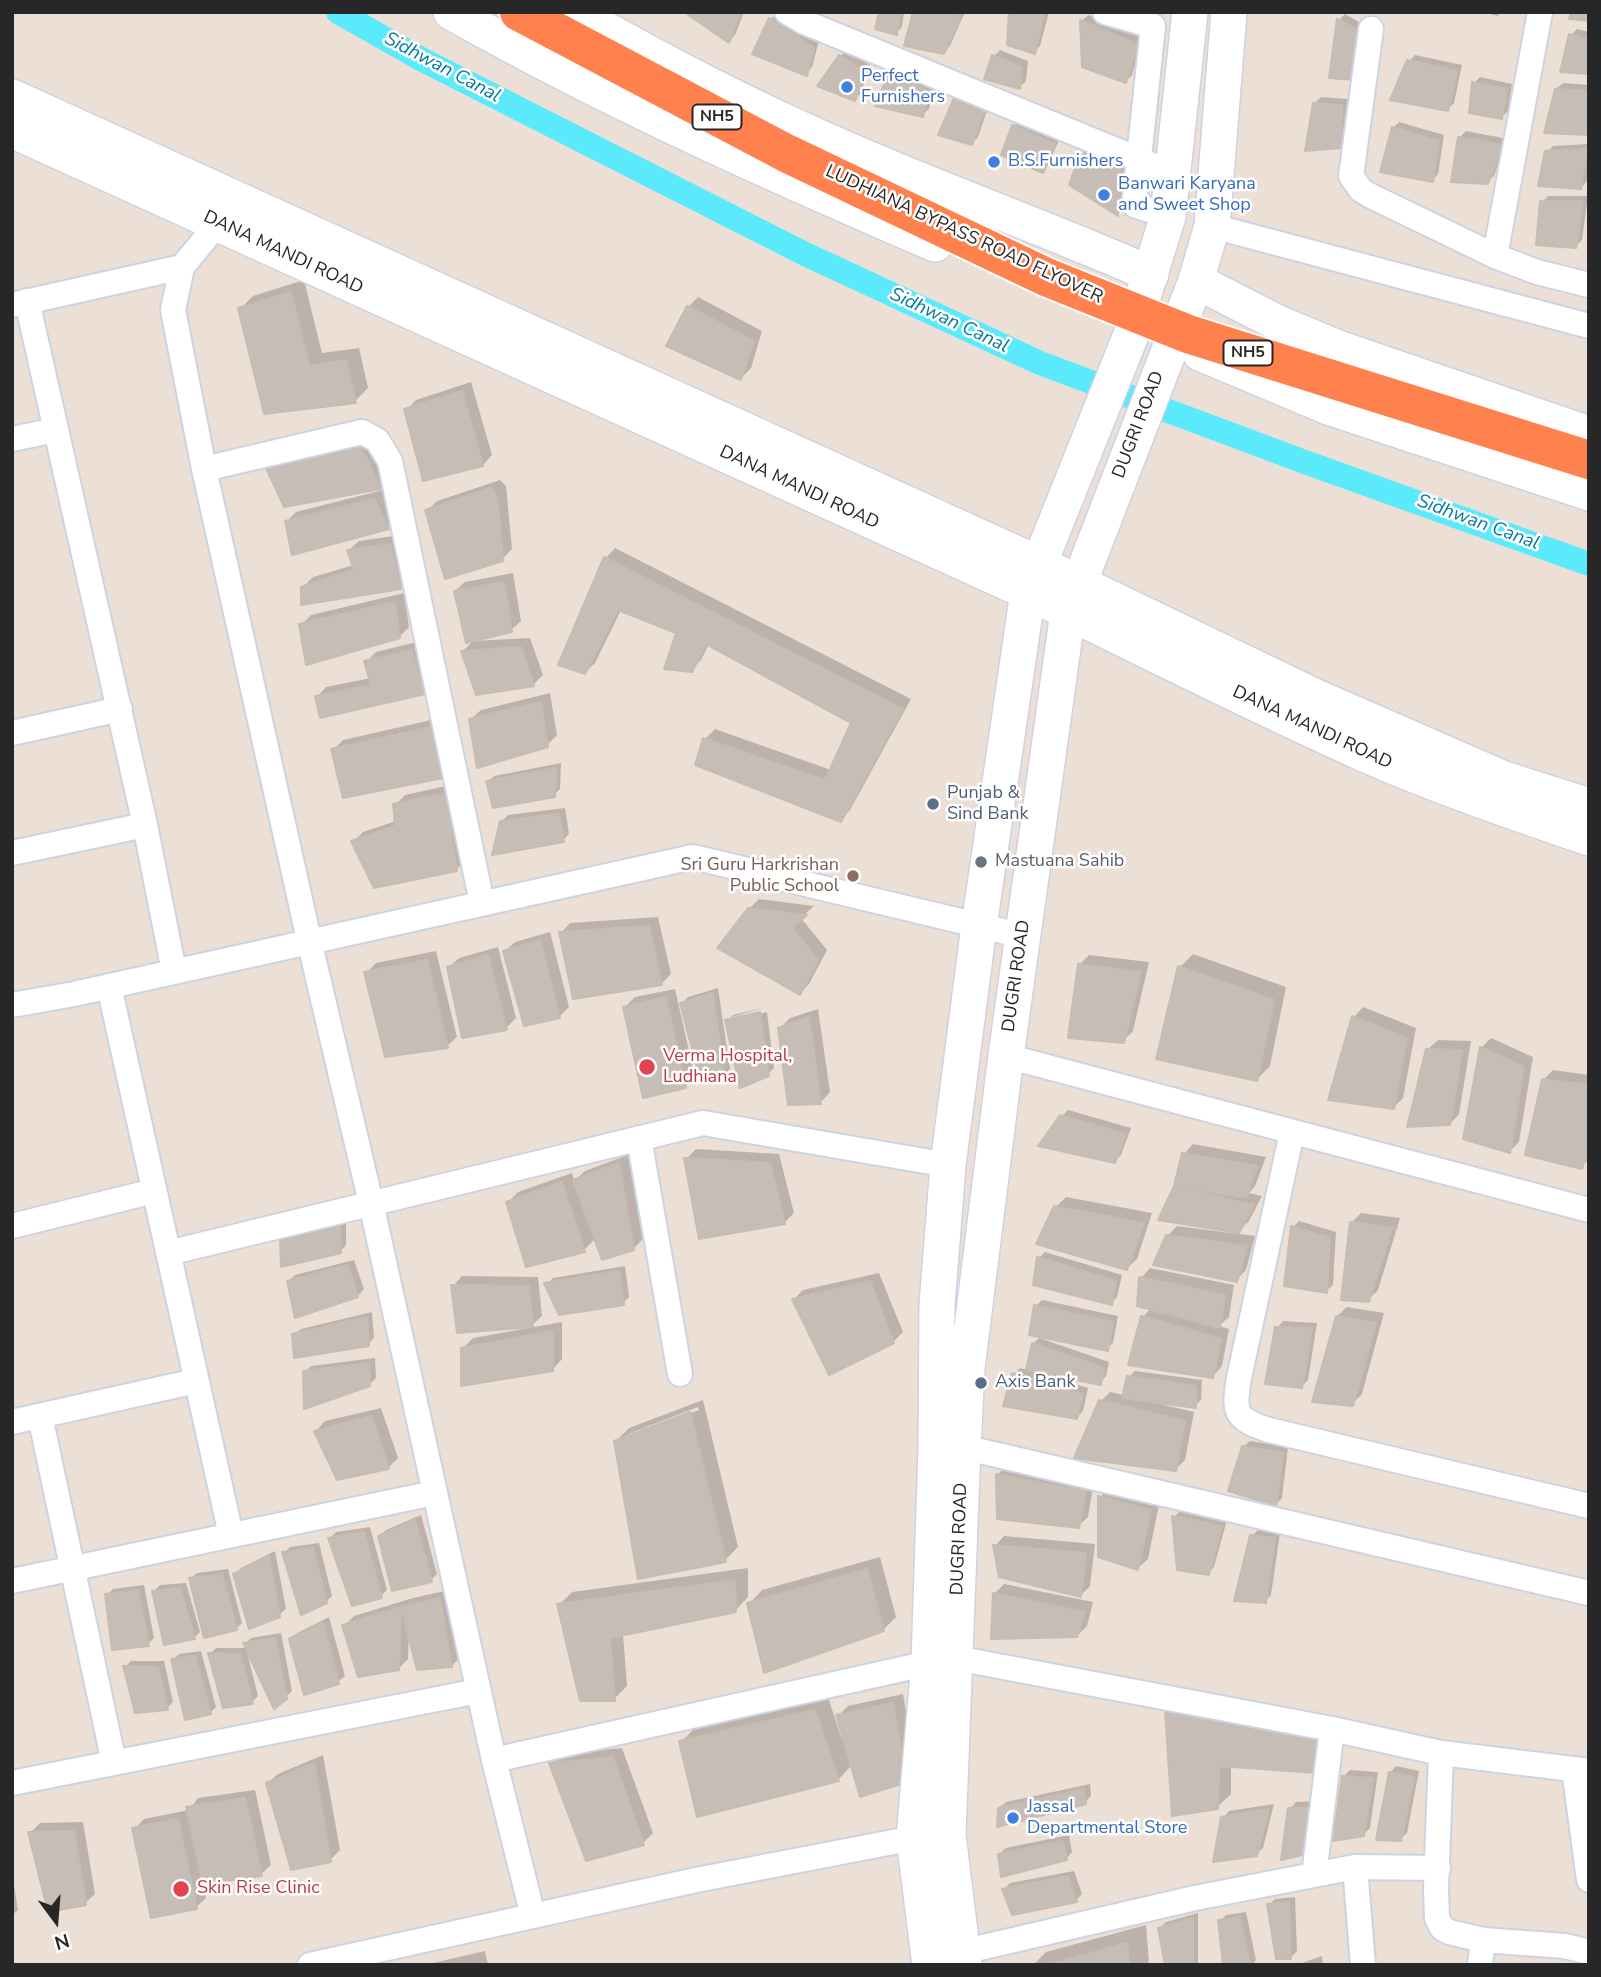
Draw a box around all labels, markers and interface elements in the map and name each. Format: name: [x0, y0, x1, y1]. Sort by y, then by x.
water label: Sidhwan Canal: [380, 28, 504, 108]
place label: Perfect Furnishers: [861, 66, 945, 108]
marker: Perfect Furnishers: [839, 79, 855, 95]
road number: NH5: [692, 105, 742, 130]
place label: B.S.Furnishers: [1008, 151, 1123, 173]
marker: B.S.Furnishers: [986, 154, 1002, 170]
street label: LUDHIANA BYPASS ROAD FLYOVER: [822, 161, 1106, 309]
place label: Banwari Karyana and Sweet Shop: [1118, 174, 1256, 216]
marker: Banwari Karyana and Sweet Shop: [1096, 187, 1112, 203]
street label: DANA MANDI ROAD: [200, 206, 366, 300]
water label: Sidhwan Canal: [886, 284, 1012, 358]
road number: NH5: [1224, 340, 1272, 366]
street label: DUGRI ROAD: [1109, 368, 1169, 482]
street label: DANA MANDI ROAD: [716, 441, 882, 535]
water label: Sidhwan Canal: [1414, 490, 1542, 556]
street label: DANA MANDI ROAD: [1229, 681, 1395, 775]
place label: Punjab & Sind Bank: [947, 783, 1029, 826]
marker: Punjab & Sind Bank: [925, 796, 941, 812]
place label: Mastuana Sahib: [995, 851, 1124, 873]
marker: Mastuana Sahib: [973, 854, 989, 870]
place label: Sri Guru Harkrishan Public School: [680, 855, 839, 898]
marker: Sri Guru Harkrishan Public School: [845, 868, 861, 884]
street label: DUGRI ROAD: [998, 919, 1036, 1033]
place label: Verma Hospital, Ludhiana: [663, 1046, 792, 1088]
marker: Verma Hospital, Ludhiana: [637, 1057, 657, 1077]
place label: Axis Bank: [995, 1372, 1076, 1394]
marker: Axis Bank: [973, 1375, 989, 1391]
street label: DUGRI ROAD: [947, 1482, 973, 1596]
place label: Jassal Departmental Store: [1027, 1797, 1187, 1840]
marker: Jassal Departmental Store: [1005, 1810, 1021, 1826]
place label: Skin Rise Clinic: [197, 1878, 320, 1900]
marker: Skin Rise Clinic: [171, 1879, 191, 1899]
north arrow: [21, 1886, 91, 1956]
text: N: [51, 1927, 72, 1956]

